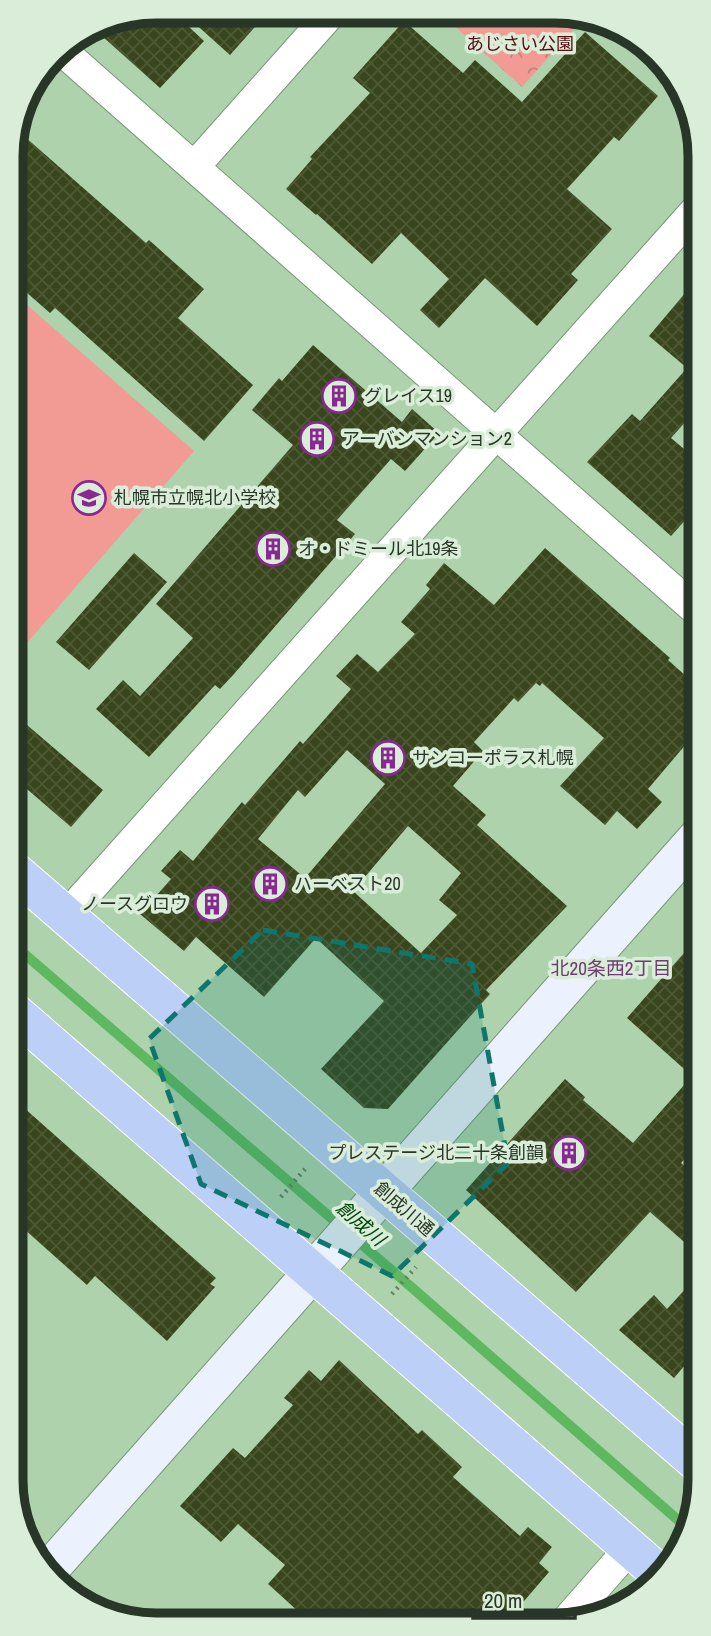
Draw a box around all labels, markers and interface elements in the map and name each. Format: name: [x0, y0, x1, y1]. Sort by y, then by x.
park label: あじさい公園: [466, 31, 574, 56]
building icon: グレイス19: [320, 377, 358, 415]
place label: グレイス19: [364, 383, 452, 408]
building icon: アーバンマンション2: [298, 420, 336, 458]
place label: アーバンマンション2: [342, 426, 512, 451]
school or university icon: 札幌市立幌北小学校: [70, 479, 108, 517]
place label: 札幌市立幌北小学校: [114, 485, 276, 510]
building icon: オ・ドミール北19条: [254, 530, 292, 568]
place label: オ・ドミール北19条: [298, 536, 458, 561]
building icon: サンコーポラス札幌: [369, 739, 407, 777]
place label: サンコーポラス札幌: [412, 745, 574, 770]
building icon: ハーベスト20: [251, 865, 289, 903]
place label: ハーベスト20: [294, 871, 401, 896]
building icon: ノースグロウ: [193, 885, 231, 923]
place label: ノースグロウ: [81, 891, 188, 916]
district label: 北20条西2丁目: [551, 955, 672, 981]
building icon: プレステージ北二十条創韻: [550, 1134, 588, 1172]
place label: プレステージ北二十条創韻: [328, 1140, 544, 1165]
street label: 創成川通: [369, 1176, 440, 1242]
water label: 創成川: [331, 1194, 393, 1253]
scale bar: [473, 1576, 574, 1620]
text: 20 m: [484, 1586, 522, 1615]

